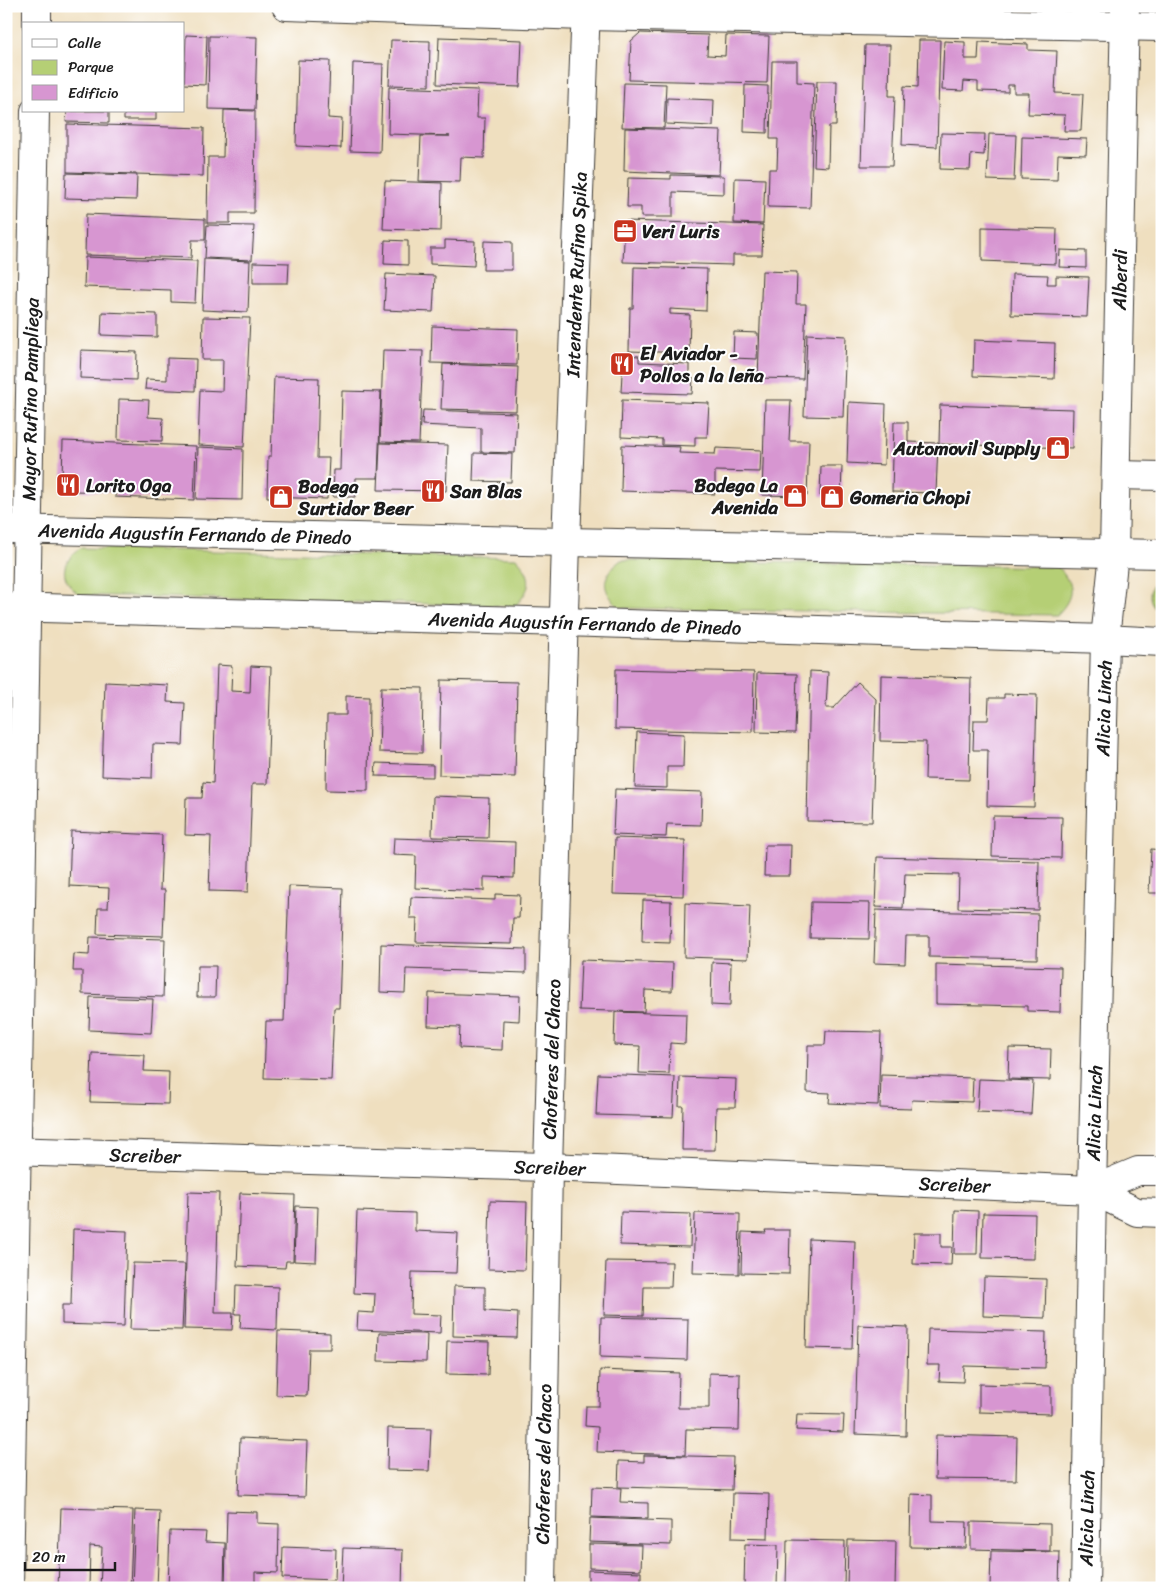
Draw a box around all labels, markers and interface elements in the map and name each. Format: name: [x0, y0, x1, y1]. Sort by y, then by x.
legend: [22, 22, 185, 112]
text: Calle: [68, 30, 101, 56]
text: Parque: [68, 54, 113, 80]
text: Edificio: [68, 80, 119, 106]
street label: Intendente Rufino Spika: [556, 171, 597, 379]
place label: Veri Luris: [642, 215, 721, 248]
office icon: Veri Luris: [612, 218, 638, 244]
street label: Alberdi: [1103, 248, 1137, 312]
street label: Mayor Rufino Pampliega: [12, 297, 49, 501]
place label: El Aviador - Pollos a la leña: [640, 337, 764, 392]
restaurant icon: El Aviador - Pollos a la leña: [609, 351, 635, 377]
place label: Automovil Supply: [893, 432, 1041, 465]
shop icon: Automovil Supply: [1045, 435, 1071, 461]
place label: Lorito Oga: [86, 469, 172, 502]
place label: Bodega La Avenida: [694, 469, 778, 524]
place label: Bodega Surtidor Beer: [297, 470, 415, 525]
restaurant icon: Lorito Oga: [55, 472, 81, 498]
place label: San Blas: [449, 475, 523, 508]
restaurant icon: San Blas: [420, 478, 446, 504]
place label: Gomeria Chopi: [849, 481, 971, 514]
shop icon: Bodega La Avenida: [782, 483, 808, 509]
shop icon: Bodega Surtidor Beer: [268, 484, 294, 510]
shop icon: Gomeria Chopi: [819, 484, 845, 510]
street label: Avenida Augustín Fernando de Pinedo: [37, 514, 352, 554]
street label: Avenida Augustín Fernando de Pinedo: [427, 602, 742, 645]
street label: Alicia Linch: [1086, 660, 1121, 758]
street label: Choferes del Chaco: [533, 978, 570, 1140]
street label: Alicia Linch: [1077, 1065, 1112, 1163]
street label: Screiber: [109, 1138, 182, 1173]
street label: Screiber: [514, 1150, 587, 1186]
street label: Screiber: [918, 1167, 992, 1203]
street label: Choferes del Chaco: [526, 1383, 561, 1545]
street label: Alicia Linch: [1069, 1470, 1104, 1567]
scale bar: [25, 1539, 115, 1571]
text: 20 m: [32, 1544, 66, 1570]

